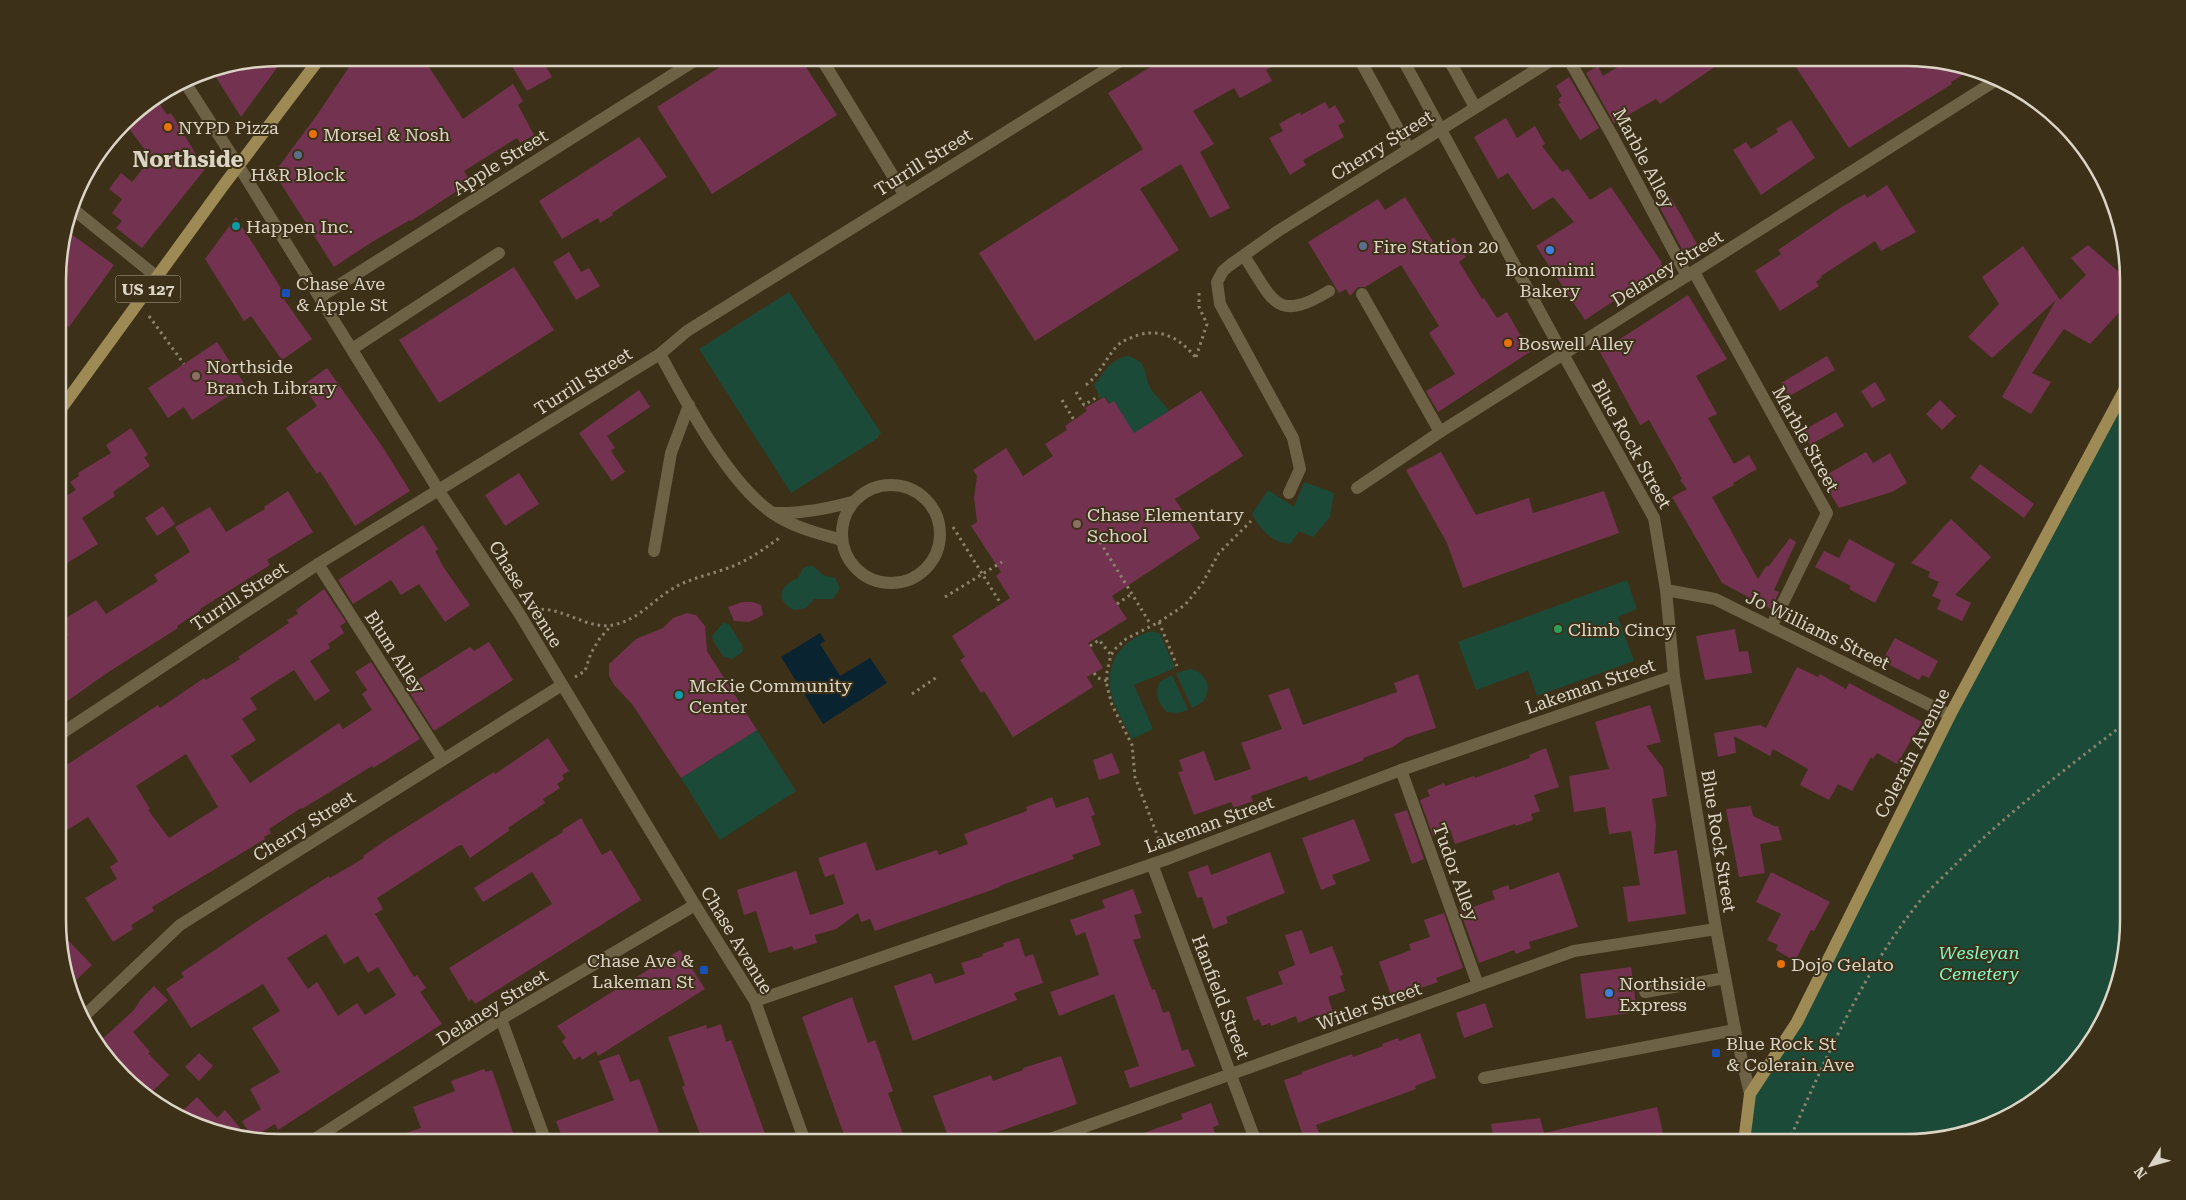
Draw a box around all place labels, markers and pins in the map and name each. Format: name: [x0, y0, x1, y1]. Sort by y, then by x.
place label: NYPD Pizza: [178, 117, 279, 138]
marker: NYPD Pizza: [162, 121, 174, 133]
place label: Morsel & Nosh: [323, 124, 450, 145]
marker: Morsel & Nosh: [307, 128, 319, 140]
marker: H&R Block: [292, 149, 304, 161]
place label: H&R Block: [250, 164, 346, 185]
place label: Happen Inc.: [246, 216, 353, 237]
marker: Happen Inc.: [230, 220, 242, 232]
place label: Fire Station 20: [1373, 236, 1498, 257]
marker: Fire Station 20: [1357, 240, 1369, 252]
marker: Bonomimi Bakery: [1544, 244, 1556, 256]
place label: Bonomimi Bakery: [1505, 259, 1595, 301]
place label: Chase Ave & Apple St: [296, 273, 388, 315]
marker: Chase Ave & Apple St: [280, 287, 292, 299]
place label: Boswell Alley: [1518, 333, 1634, 354]
marker: Boswell Alley: [1502, 337, 1514, 349]
place label: Northside Branch Library: [206, 356, 337, 398]
marker: Northside Branch Library: [190, 370, 202, 382]
place label: Chase Elementary School: [1087, 504, 1244, 546]
marker: Chase Elementary School: [1071, 518, 1083, 530]
place label: Climb Cincy: [1568, 619, 1676, 640]
marker: Climb Cincy: [1552, 623, 1564, 635]
place label: McKie Community Center: [689, 675, 852, 717]
marker: McKie Community Center: [673, 689, 685, 701]
place label: Chase Ave & Lakeman St: [587, 950, 694, 992]
place label: Dojo Gelato: [1791, 954, 1894, 975]
marker: Dojo Gelato: [1775, 958, 1787, 970]
marker: Chase Ave & Lakeman St: [698, 964, 710, 976]
place label: Northside Express: [1619, 973, 1706, 1015]
marker: Northside Express: [1603, 987, 1615, 999]
place label: Blue Rock St & Colerain Ave: [1726, 1033, 1854, 1075]
marker: Blue Rock St & Colerain Ave: [1710, 1047, 1722, 1059]

